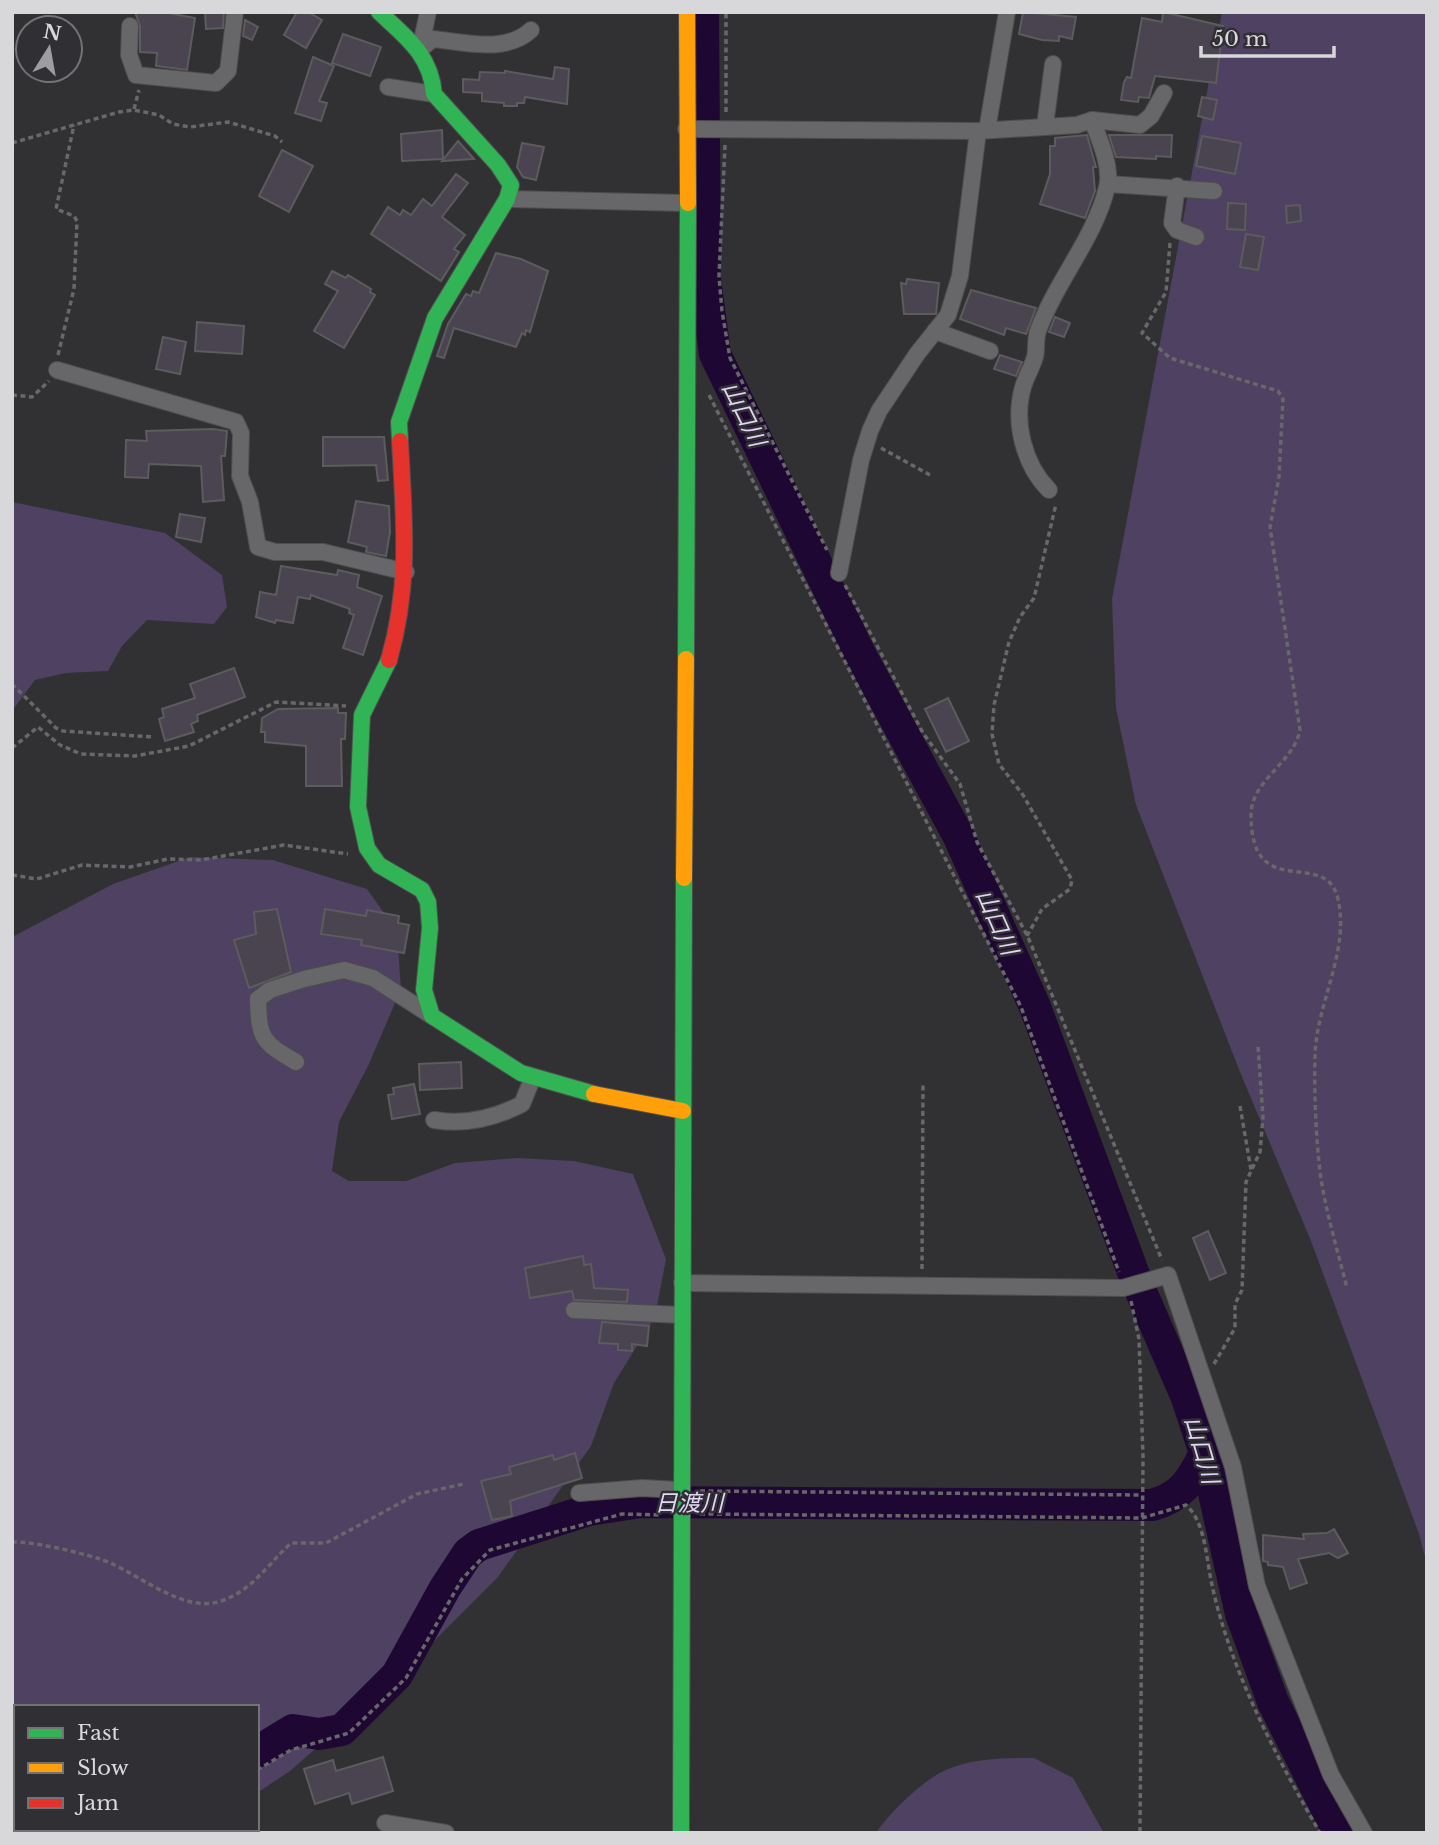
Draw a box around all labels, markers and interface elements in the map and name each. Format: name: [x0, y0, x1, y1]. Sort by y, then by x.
north arrow: [14, 14, 84, 84]
scale bar: [1201, 14, 1334, 58]
text: N: [41, 20, 63, 46]
text: 50 m: [1212, 26, 1268, 52]
water label: 山口川: [716, 377, 773, 454]
water label: 山口川: [970, 885, 1025, 962]
water label: 山口川: [1179, 1413, 1226, 1490]
water label: 日渡川: [655, 1489, 727, 1517]
legend: [14, 1705, 259, 1831]
text: Fast: [77, 1720, 119, 1746]
text: Slow: [77, 1755, 129, 1781]
text: Jam: [74, 1790, 119, 1816]

